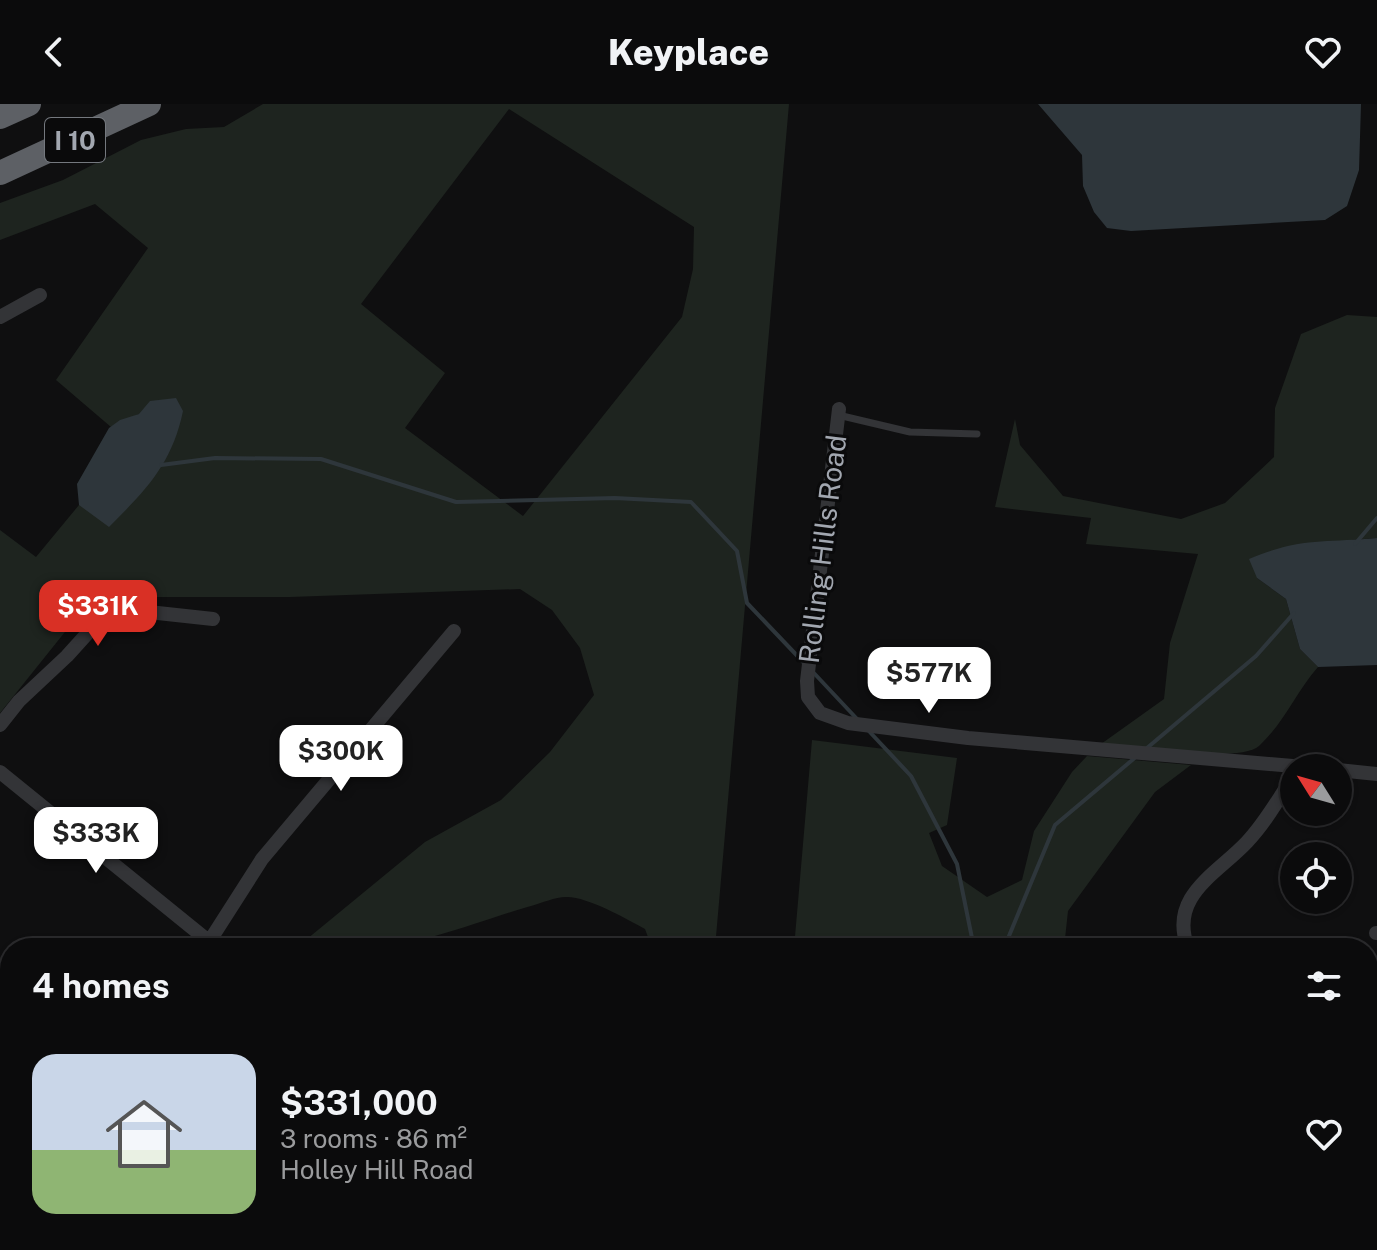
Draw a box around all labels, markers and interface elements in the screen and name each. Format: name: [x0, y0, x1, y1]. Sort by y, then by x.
icon: back: [32, 30, 76, 74]
icon: heart: [1301, 30, 1345, 74]
text: Keyplace: [608, 31, 769, 73]
road number: I 10: [45, 118, 105, 162]
street label: Rolling Hills Road: [792, 433, 852, 665]
pin: $331K: [42, 580, 154, 648]
text: $331K: [57, 590, 139, 621]
pin: $577K: [873, 647, 985, 715]
text: $577K: [886, 657, 972, 688]
pin: $300K: [285, 725, 397, 793]
text: $300K: [298, 735, 384, 766]
north arrow: [1280, 754, 1352, 826]
map controls: [1280, 754, 1352, 914]
pin: $333K: [40, 807, 152, 875]
text: $333K: [52, 817, 140, 848]
button: locate: [1280, 842, 1352, 914]
icon: filters: [1302, 964, 1346, 1008]
text: 4 homes: [32, 966, 170, 1006]
text: $331,000: [280, 1083, 438, 1123]
icon: home: [96, 1086, 192, 1182]
icon: heart: [1302, 1112, 1346, 1156]
text: 3 rooms · 86 m²: [280, 1123, 467, 1154]
text: Holley Hill Road: [280, 1154, 474, 1185]

